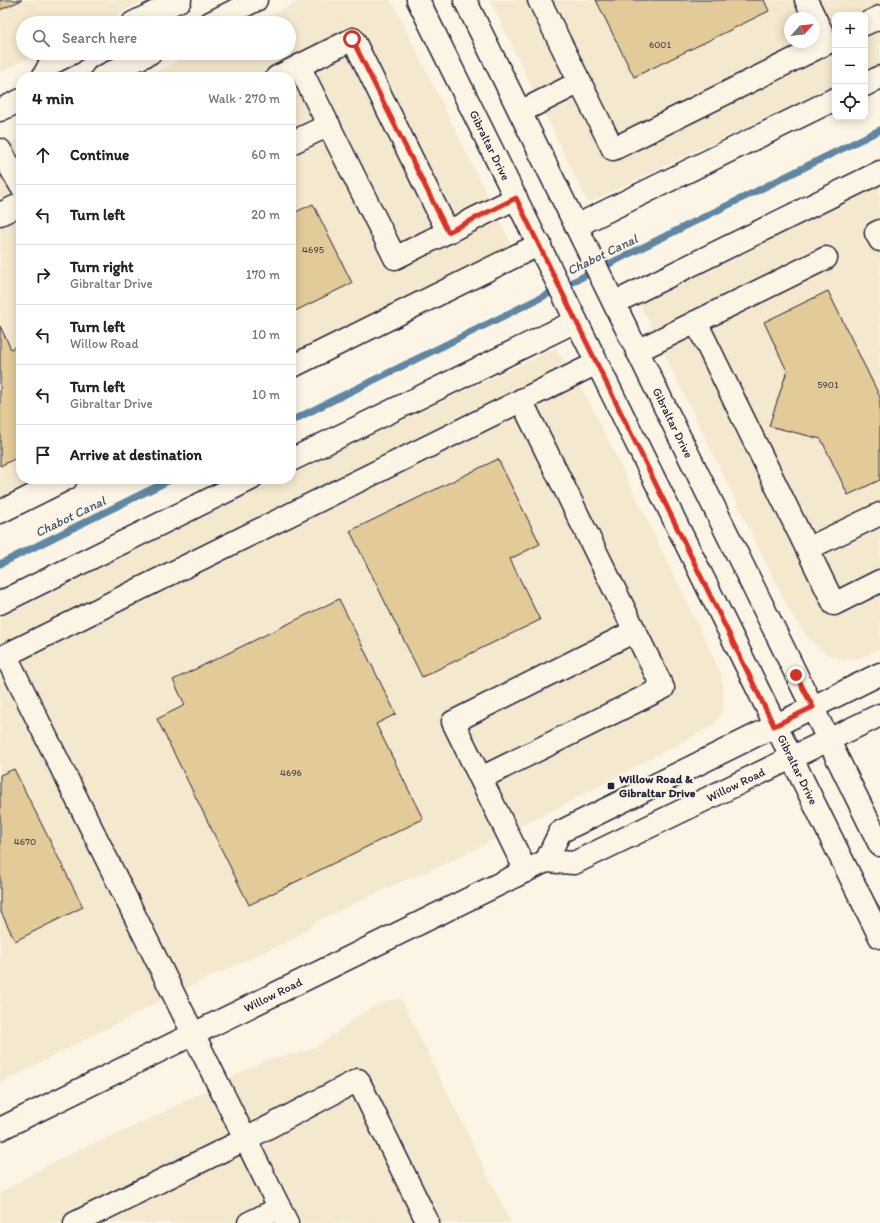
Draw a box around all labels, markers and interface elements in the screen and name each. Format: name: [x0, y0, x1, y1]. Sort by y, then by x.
north arrow: [784, 12, 820, 48]
map controls: [832, 12, 868, 120]
button: +: [832, 12, 868, 48]
search box: [16, 16, 296, 60]
icon: search: [30, 27, 52, 49]
text: Search here: [62, 29, 137, 47]
route start: [343, 30, 361, 48]
house number: 6001: [649, 38, 671, 51]
button: −: [832, 48, 868, 84]
button: locate: [832, 84, 868, 120]
text: 4 min: [32, 88, 74, 108]
text: Walk · 270 m: [208, 91, 280, 106]
street label: Gibraltar Drive: [466, 108, 513, 183]
icon: ahead: [32, 144, 54, 166]
text: Continue: [70, 146, 129, 164]
text: 60 m: [251, 147, 280, 162]
icon: left: [32, 204, 54, 226]
text: Turn left: [70, 206, 125, 224]
text: 20 m: [251, 207, 280, 222]
water label: Chabot Canal: [565, 230, 641, 278]
house number: 4695: [302, 243, 324, 256]
text: Turn right: [70, 258, 134, 276]
icon: right: [32, 264, 54, 286]
text: 170 m: [246, 267, 280, 282]
text: Gibraltar Drive: [70, 276, 153, 291]
text: Turn left: [70, 318, 125, 336]
icon: left: [32, 324, 54, 346]
text: 10 m: [252, 327, 280, 342]
text: Willow Road: [70, 336, 139, 351]
text: Turn left: [70, 378, 125, 396]
house number: 5901: [817, 378, 839, 391]
icon: left: [32, 384, 54, 406]
street label: Gibraltar Drive: [649, 385, 696, 460]
text: 10 m: [252, 387, 280, 402]
text: Gibraltar Drive: [70, 396, 153, 411]
icon: arrive: [32, 444, 54, 466]
text: Arrive at destination: [70, 446, 202, 464]
water label: Chabot Canal: [33, 492, 109, 540]
route end: [787, 666, 805, 684]
street label: Gibraltar Drive: [774, 732, 821, 807]
street label: Willow Road: [704, 764, 768, 805]
house number: 4696: [280, 766, 302, 779]
place label: Willow Road & Gibraltar Drive: [619, 772, 696, 800]
marker: Willow Road & Gibraltar Drive: [606, 781, 616, 791]
house number: 4670: [14, 835, 36, 848]
street label: Willow Road: [241, 975, 305, 1015]

